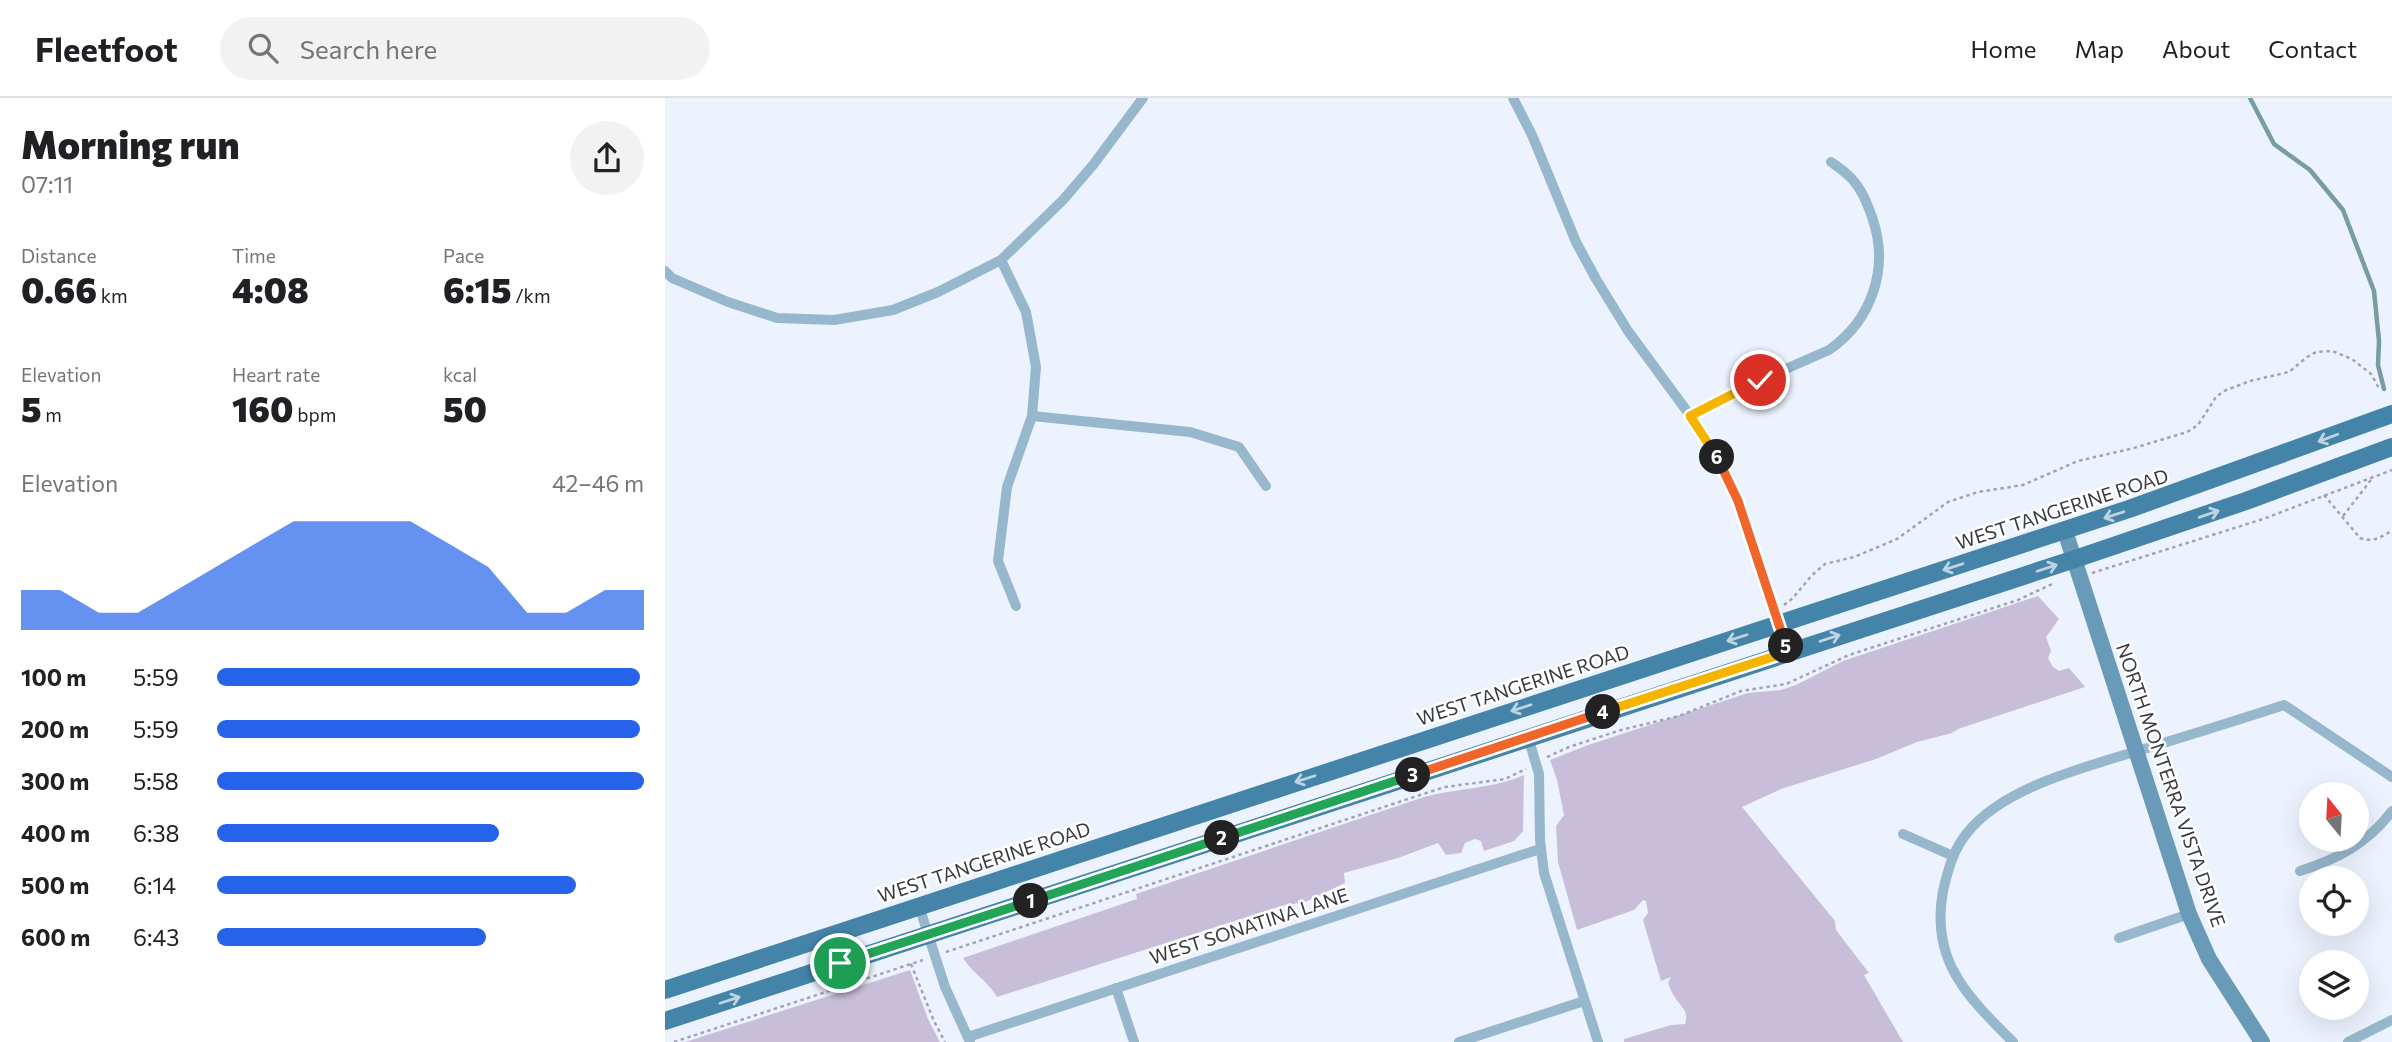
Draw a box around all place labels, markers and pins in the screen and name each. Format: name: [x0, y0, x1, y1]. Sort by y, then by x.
pin: [1730, 350, 1790, 410]
pin: 6: [1699, 440, 1735, 474]
pin: 5: [1769, 628, 1803, 664]
pin: 4: [1585, 694, 1621, 730]
pin: 3: [1395, 758, 1431, 792]
pin: 2: [1205, 820, 1239, 856]
pin: 1: [1013, 884, 1049, 918]
pin: [810, 933, 870, 993]

